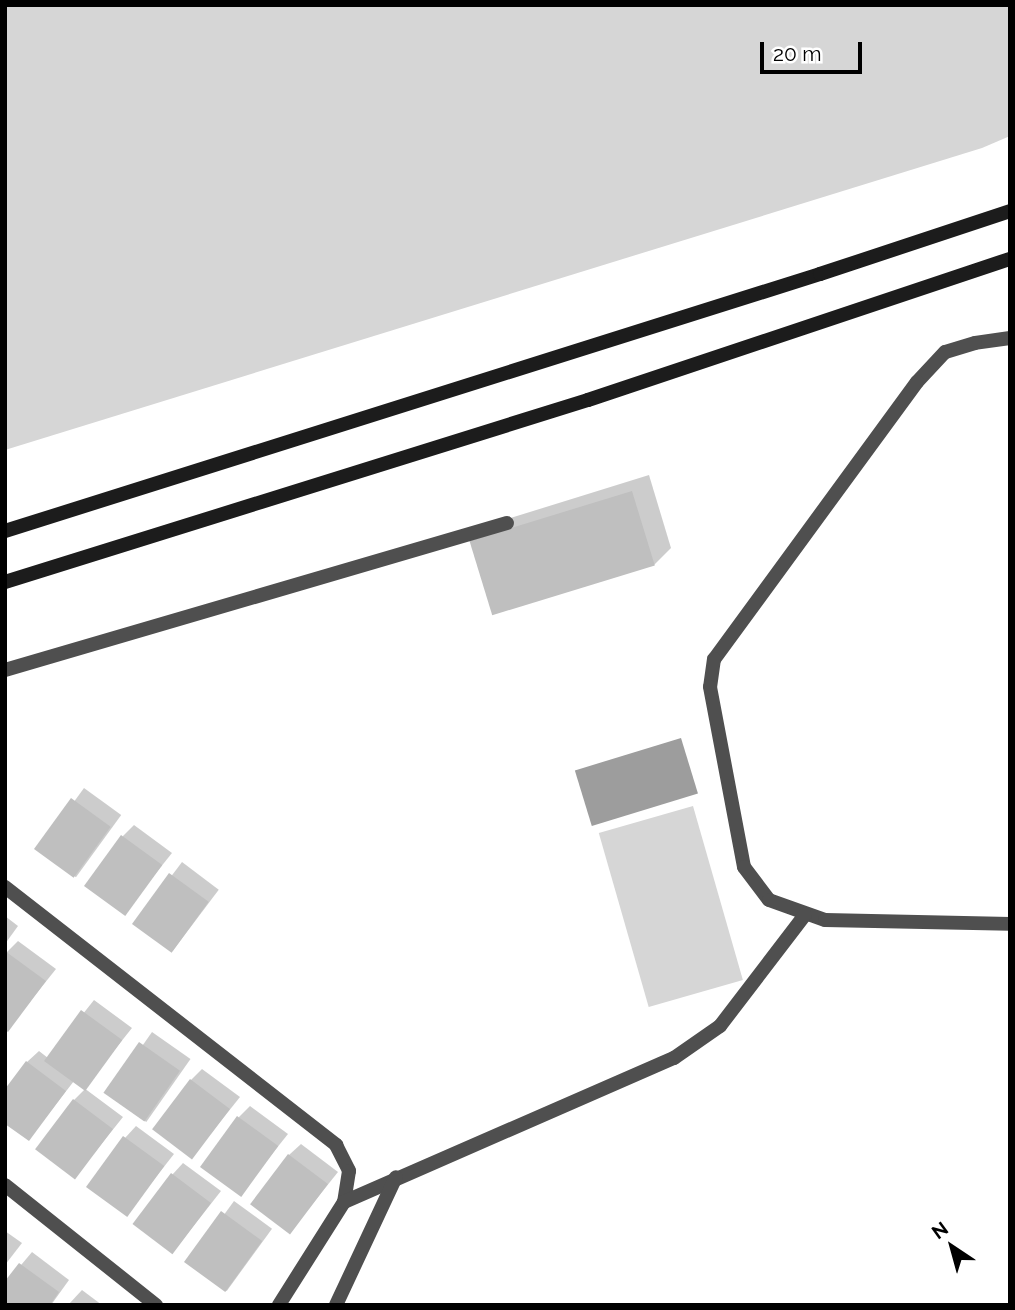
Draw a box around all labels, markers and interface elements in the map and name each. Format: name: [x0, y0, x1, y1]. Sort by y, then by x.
scale bar: [763, 28, 864, 72]
text: 20 m: [773, 41, 821, 66]
north arrow: [917, 1212, 987, 1282]
text: N: [927, 1217, 952, 1243]

